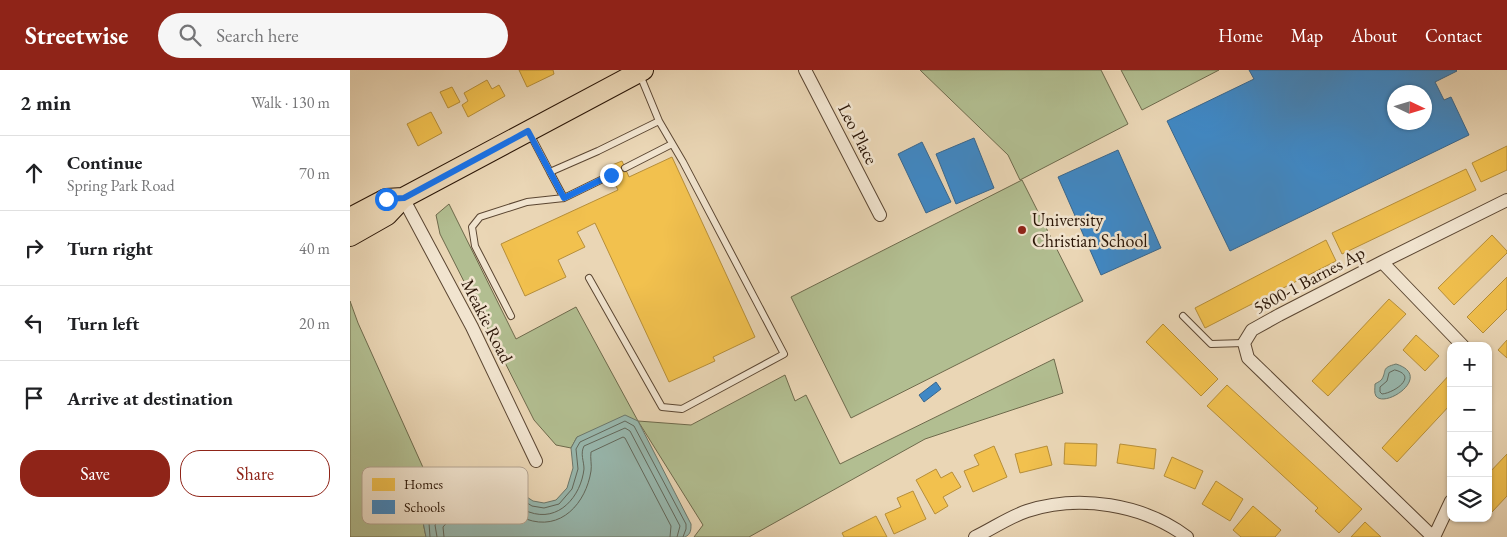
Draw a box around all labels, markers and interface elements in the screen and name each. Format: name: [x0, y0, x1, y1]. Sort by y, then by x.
search box: [158, 13, 508, 58]
text: Streetwise: [25, 20, 128, 51]
icon: search: [176, 21, 204, 49]
text: Search here: [216, 23, 299, 48]
text: Home: [1218, 24, 1263, 47]
text: Map: [1291, 24, 1323, 47]
text: About: [1351, 24, 1397, 47]
text: Contact: [1425, 24, 1482, 47]
north arrow: [1387, 85, 1432, 130]
text: 2 min: [20, 89, 71, 116]
text: Walk · 130 m: [251, 92, 330, 113]
street label: Leo Place: [833, 99, 884, 168]
text: Continue: [67, 150, 142, 175]
icon: ahead: [20, 159, 48, 187]
text: 70 m: [299, 163, 330, 184]
route end: [600, 164, 623, 187]
text: Spring Park Road: [67, 175, 175, 196]
route start: [375, 188, 398, 211]
place label: University Christian School: [1032, 208, 1147, 252]
marker: University Christian School: [1016, 224, 1028, 236]
icon: right: [20, 234, 48, 262]
text: Turn right: [67, 236, 153, 261]
text: 40 m: [299, 238, 330, 259]
street label: 5800-1 Barnes Ap: [1249, 240, 1369, 319]
street label: Meakie Road: [456, 275, 519, 367]
icon: left: [20, 309, 48, 337]
text: Turn left: [67, 311, 139, 336]
text: 20 m: [299, 313, 330, 334]
map controls: [1447, 342, 1492, 522]
button: +: [1447, 342, 1492, 387]
icon: arrive: [20, 384, 48, 412]
text: Arrive at destination: [67, 386, 233, 411]
button: −: [1447, 387, 1492, 432]
button: locate: [1447, 432, 1492, 477]
button: Save: [20, 450, 170, 497]
button: Share: [180, 450, 330, 497]
legend: [362, 467, 528, 524]
text: Homes: [404, 475, 444, 493]
button: layers: [1447, 477, 1492, 522]
text: Schools: [404, 498, 445, 516]

